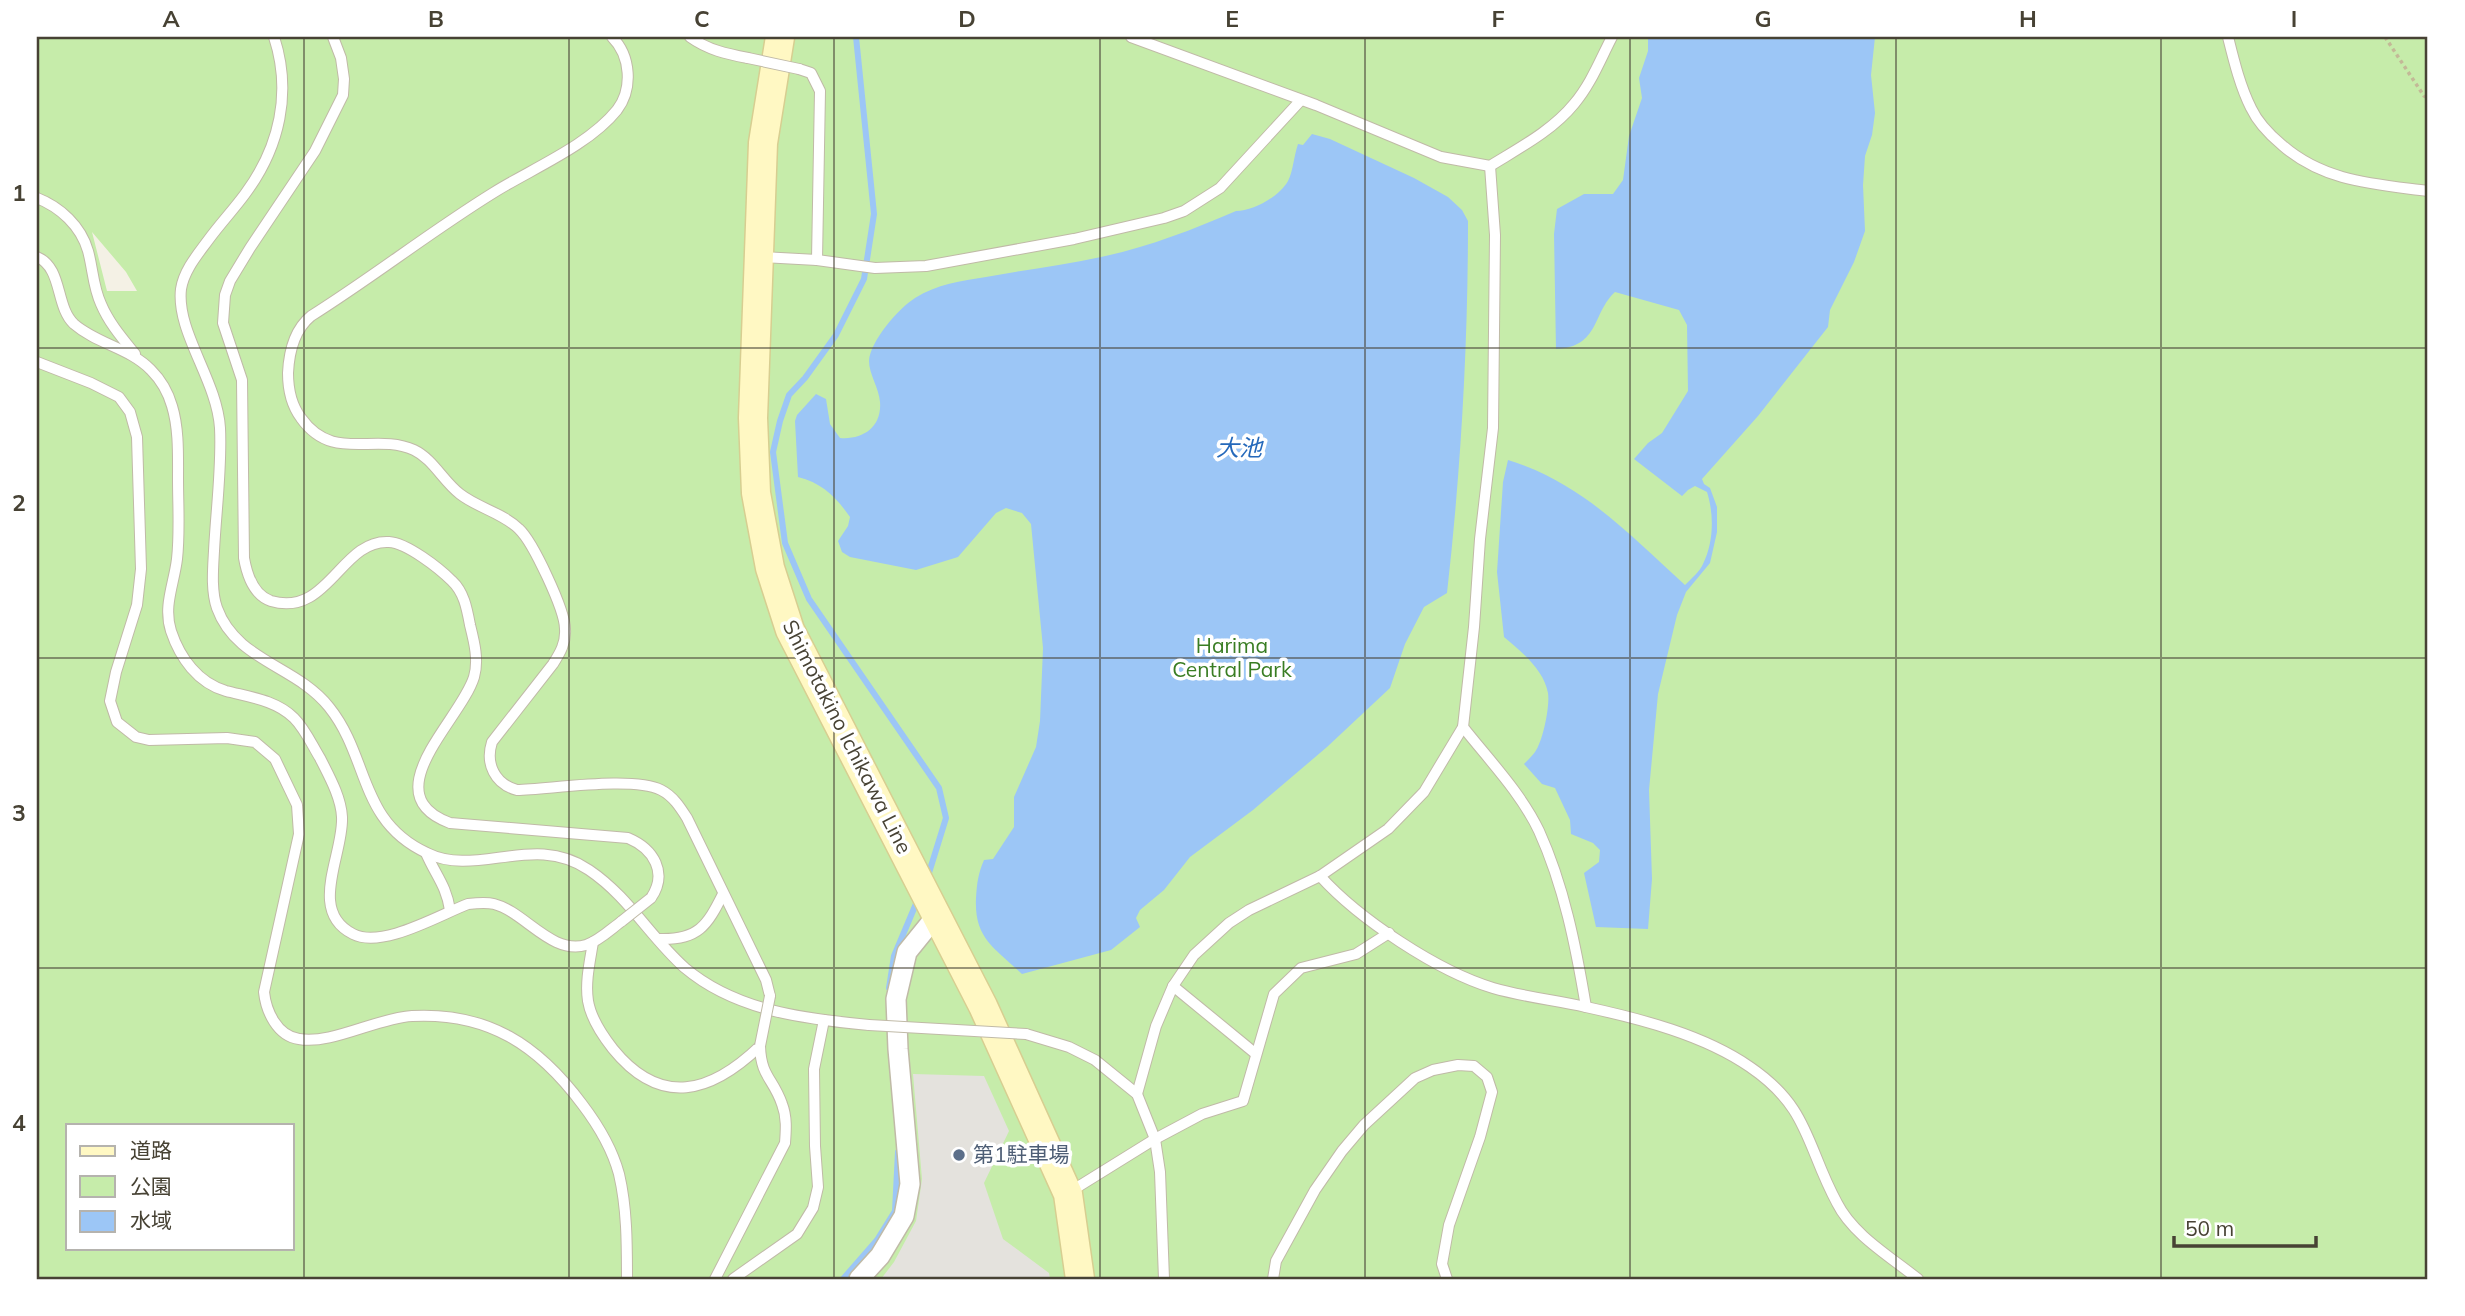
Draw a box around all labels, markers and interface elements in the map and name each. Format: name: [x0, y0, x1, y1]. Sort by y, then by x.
text: A: [162, 4, 180, 33]
text: B: [428, 4, 444, 33]
text: C: [694, 4, 710, 33]
text: D: [958, 4, 976, 33]
text: E: [1225, 4, 1239, 33]
text: F: [1491, 4, 1505, 33]
text: G: [1754, 4, 1772, 33]
text: H: [2019, 4, 2037, 33]
text: I: [2291, 4, 2297, 33]
text: 1: [12, 178, 26, 207]
water label: 大池: [1216, 433, 1264, 462]
text: 2: [12, 488, 26, 517]
street label: Shimotakino Ichikawa Line: [778, 615, 918, 858]
park label: Harima Central Park: [1172, 632, 1292, 682]
text: 3: [12, 798, 26, 827]
text: 4: [12, 1108, 26, 1137]
legend: [66, 1124, 294, 1250]
text: 道路: [130, 1137, 172, 1163]
place label: 第1駐車場: [973, 1141, 1070, 1167]
marker: 第1駐車場: [951, 1147, 967, 1163]
text: 公園: [130, 1173, 172, 1199]
scale bar: [2174, 1204, 2316, 1248]
text: 水域: [130, 1207, 172, 1233]
text: 50 m: [2185, 1215, 2234, 1241]

